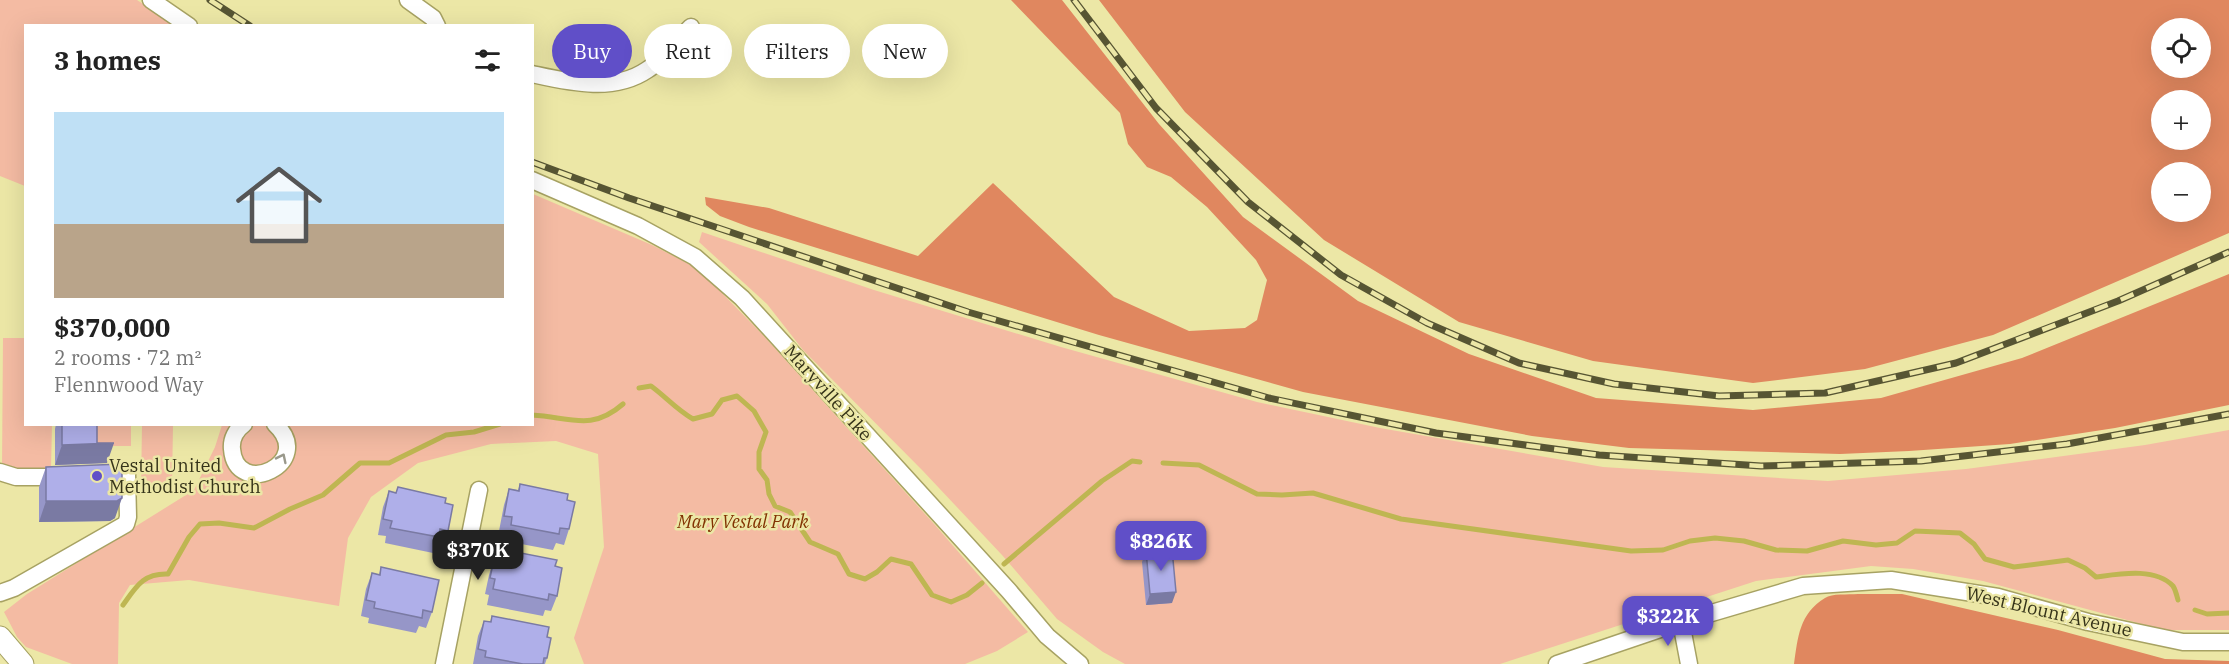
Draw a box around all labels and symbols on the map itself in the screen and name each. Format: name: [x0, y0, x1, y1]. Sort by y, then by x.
street label: Maryville Pike: [779, 340, 877, 445]
one-way arrow: [274, 453, 286, 464]
place label: Vestal United Methodist Church: [109, 454, 261, 498]
marker: Vestal United Methodist Church: [90, 469, 104, 483]
park label: Mary Vestal Park: [676, 510, 809, 533]
pin: $826K: [1119, 521, 1203, 572]
pin: $370K: [436, 530, 520, 581]
street label: West Blount Avenue: [1964, 581, 2134, 642]
pin: $322K: [1626, 596, 1710, 647]

